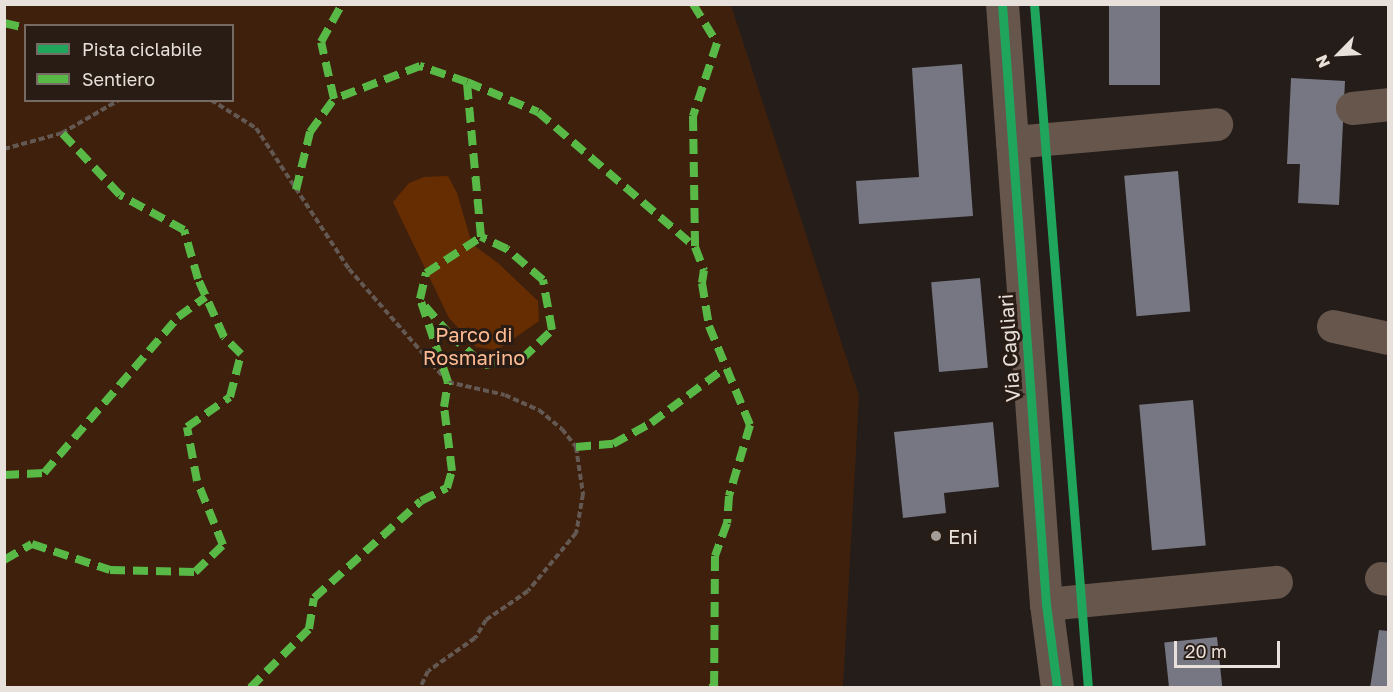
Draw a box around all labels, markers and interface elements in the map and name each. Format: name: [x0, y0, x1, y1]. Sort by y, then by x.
legend: [24, 24, 234, 102]
north arrow: [1309, 24, 1369, 84]
text: Pista ciclabile: [82, 38, 202, 60]
text: N: [1311, 52, 1334, 71]
text: Sentiero: [82, 68, 155, 90]
street label: Via Cagliari: [993, 293, 1025, 403]
park label: Parco di Rosmarino: [423, 322, 525, 369]
place label: Eni: [948, 524, 978, 548]
marker: Eni: [929, 529, 943, 543]
scale bar: [1177, 629, 1284, 667]
text: 20 m: [1185, 640, 1227, 662]

